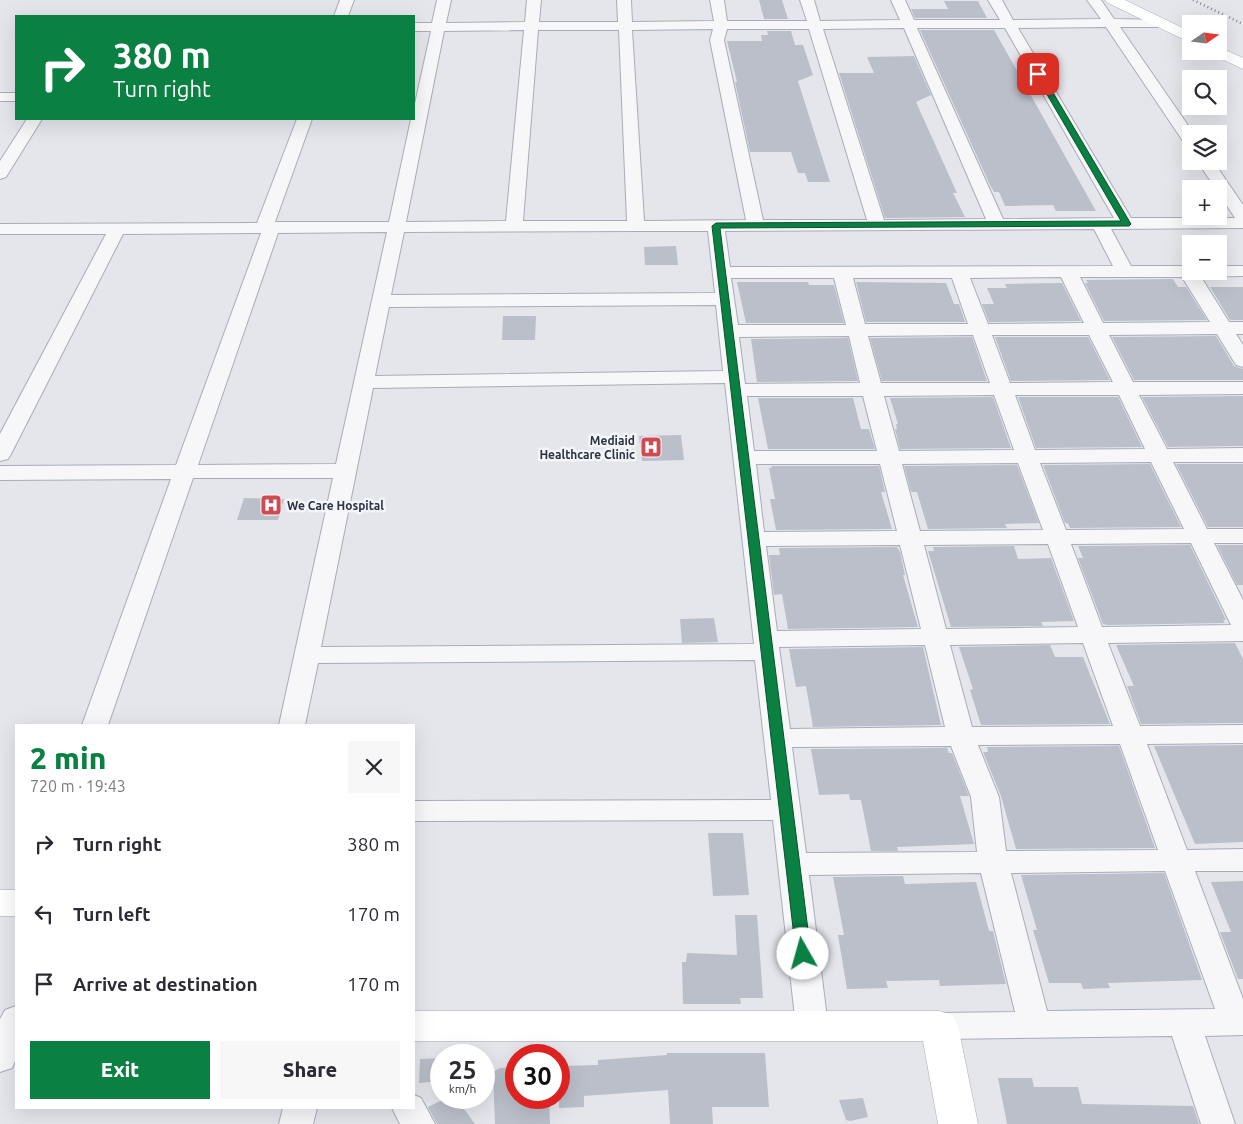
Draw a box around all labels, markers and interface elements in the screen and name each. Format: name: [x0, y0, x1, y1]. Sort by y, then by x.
north arrow: [1182, 15, 1228, 60]
map controls: [1182, 15, 1227, 280]
icon: right: [30, 35, 95, 100]
text: 380 m: [113, 35, 211, 75]
pin: [1017, 53, 1059, 95]
icon: arrive: [1024, 60, 1052, 88]
button: search: [1182, 70, 1227, 115]
text: Turn right: [113, 76, 211, 101]
button: layers: [1182, 125, 1227, 170]
button: +: [1182, 180, 1227, 225]
button: −: [1182, 235, 1227, 280]
place label: Mediaid Healthcare Clinic: [539, 434, 635, 461]
hospital icon: Mediaid Healthcare Clinic: [639, 435, 663, 459]
hospital icon: We Care Hospital: [259, 493, 283, 517]
place label: We Care Hospital: [287, 499, 384, 512]
text: 2 min: [30, 741, 106, 775]
button: close: [348, 741, 400, 793]
text: 720 m · 19:43: [30, 777, 126, 795]
icon: right: [30, 830, 58, 858]
text: Turn right: [73, 833, 161, 855]
text: 380 m: [347, 833, 400, 855]
icon: left: [30, 900, 58, 928]
text: Turn left: [73, 903, 151, 925]
text: 170 m: [347, 903, 400, 925]
position arrow: [776, 927, 828, 979]
icon: arrive: [30, 970, 58, 998]
text: Arrive at destination: [73, 973, 258, 995]
text: 170 m: [347, 973, 400, 995]
button: Exit: [30, 1041, 210, 1099]
button: Share: [220, 1041, 400, 1099]
speed limit sign: 30: [505, 1044, 570, 1109]
text: 25: [448, 1056, 477, 1084]
text: km/h: [449, 1082, 476, 1095]

